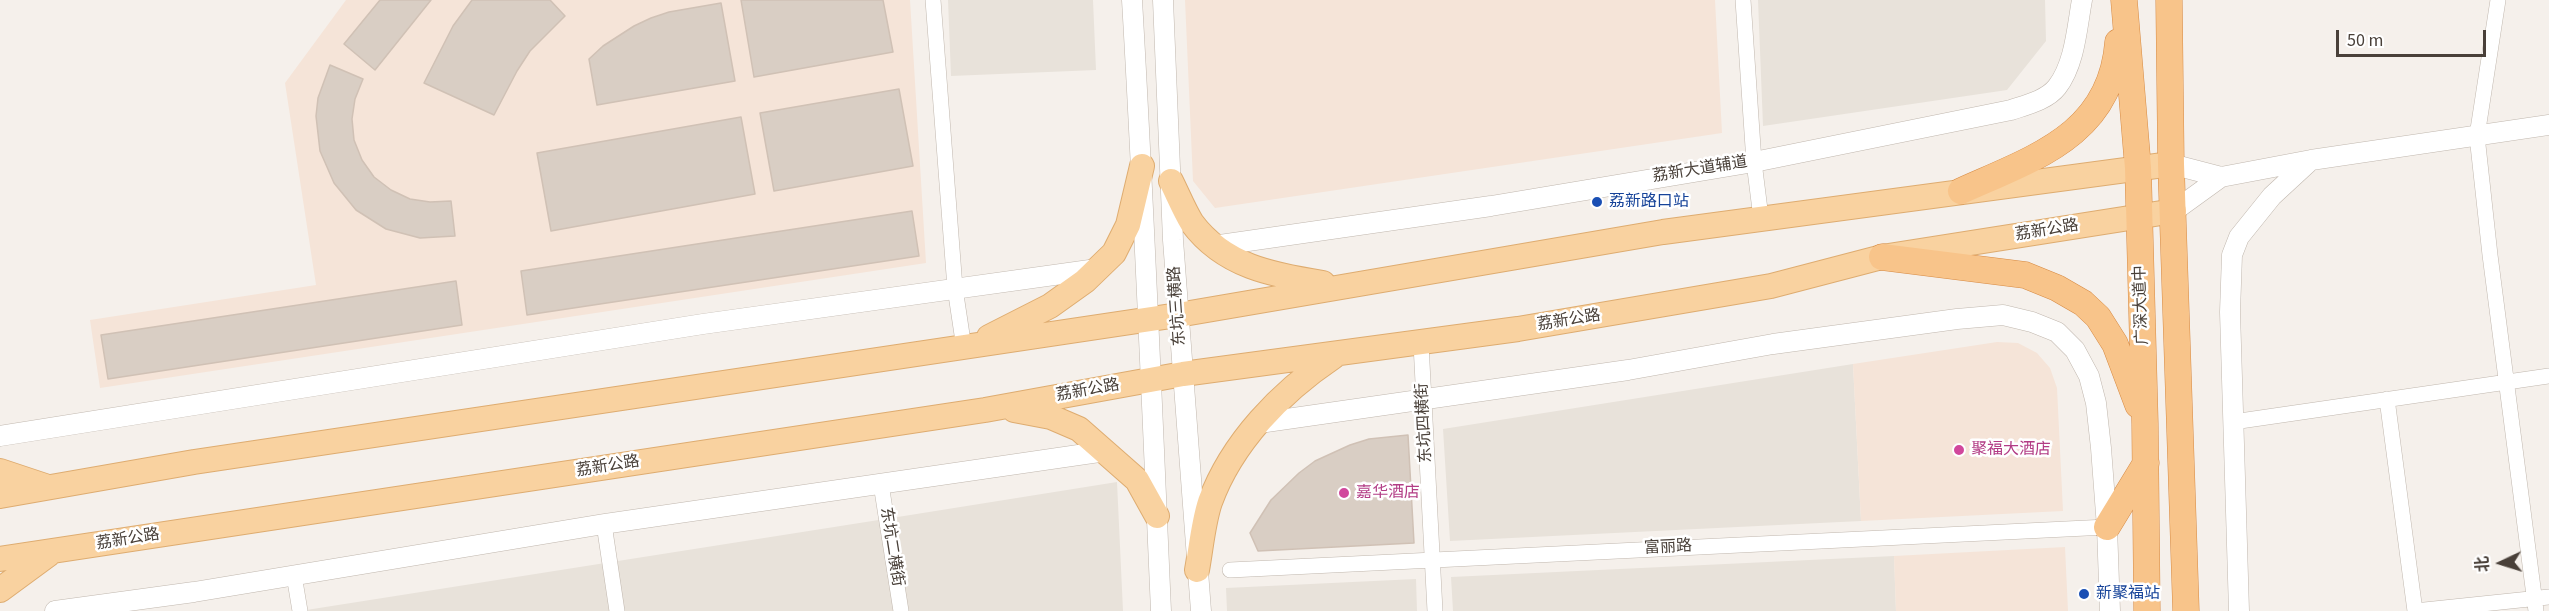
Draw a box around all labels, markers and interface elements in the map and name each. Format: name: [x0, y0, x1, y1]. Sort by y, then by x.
scale bar: [2339, 18, 2489, 56]
text: 50 m: [2347, 28, 2383, 53]
street label: 荔新大道辅道: [1651, 153, 1749, 187]
place label: 荔新路口站: [1609, 192, 1689, 212]
marker: 荔新路口站: [1590, 195, 1604, 209]
street label: 荔新公路: [2014, 217, 2080, 245]
street label: 东坑三横路: [1166, 265, 1190, 347]
street label: 广深大道中: [2131, 265, 2153, 345]
street label: 荔新公路: [1536, 307, 1602, 335]
street label: 荔新公路: [1055, 376, 1121, 406]
street label: 东坑四横街: [1413, 383, 1437, 463]
place label: 聚福大酒店: [1971, 440, 2051, 460]
marker: 聚福大酒店: [1952, 443, 1966, 457]
street label: 荔新公路: [575, 453, 641, 481]
place label: 嘉华酒店: [1356, 483, 1420, 503]
marker: 嘉华酒店: [1337, 486, 1351, 500]
street label: 东坑二横街: [875, 506, 907, 588]
street label: 荔新公路: [95, 526, 161, 554]
north arrow: [2471, 533, 2531, 593]
street label: 富丽路: [1644, 537, 1692, 559]
text: 北: [2472, 556, 2495, 573]
place label: 新聚福站: [2096, 584, 2160, 604]
marker: 新聚福站: [2077, 587, 2091, 601]

